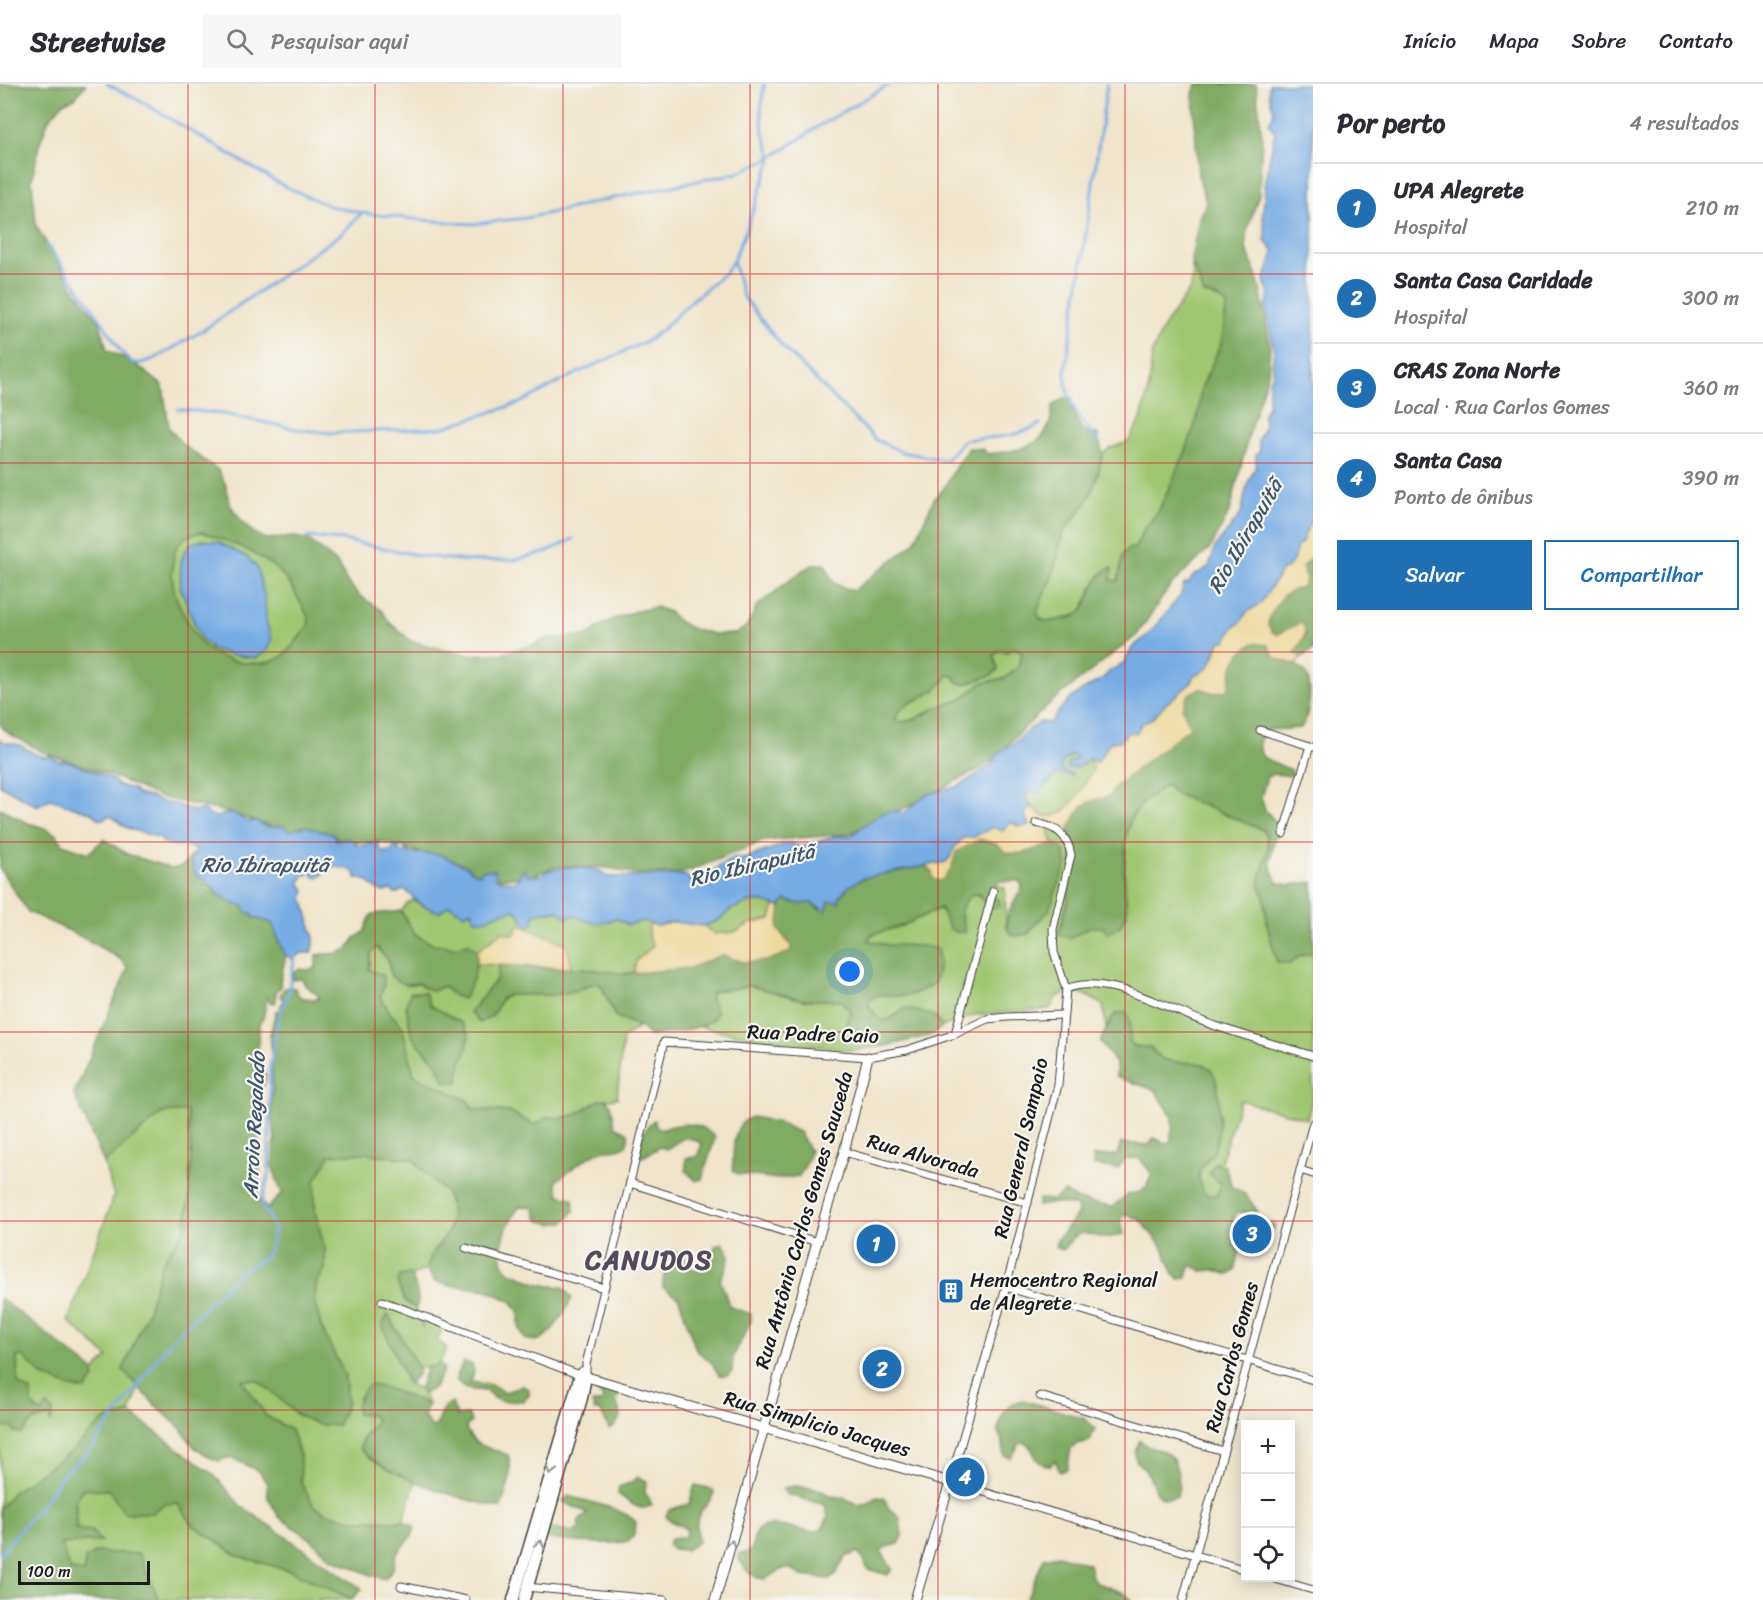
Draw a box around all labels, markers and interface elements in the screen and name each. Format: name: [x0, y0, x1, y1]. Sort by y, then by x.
search box: [202, 14, 622, 68]
text: Streetwise: [30, 17, 166, 66]
text: Pesquisar aqui: [271, 22, 409, 61]
text: Início: [1404, 22, 1456, 60]
text: Mapa: [1489, 22, 1539, 60]
text: Sobre: [1572, 22, 1626, 60]
text: Contato: [1659, 22, 1733, 60]
icon: search: [223, 25, 256, 58]
text: Por perto: [1337, 100, 1445, 146]
text: 4 resultados: [1630, 106, 1739, 141]
text: UPA Alegrete: [1394, 171, 1524, 210]
text: 1: [1352, 191, 1361, 226]
text: 210 m: [1686, 191, 1739, 226]
text: Hospital: [1394, 210, 1467, 245]
text: Santa Casa Caridade: [1394, 261, 1593, 300]
text: 2: [1351, 281, 1362, 316]
text: 300 m: [1682, 281, 1739, 316]
text: Hospital: [1394, 300, 1467, 335]
text: CRAS Zona Norte: [1394, 351, 1560, 390]
text: 3: [1351, 371, 1362, 406]
text: 360 m: [1683, 371, 1739, 406]
text: Local · Rua Carlos Gomes: [1394, 390, 1610, 425]
text: Santa Casa: [1394, 441, 1502, 480]
text: 4: [1350, 461, 1363, 496]
text: 390 m: [1683, 461, 1739, 496]
water label: Rio Ibirapuitã: [1197, 468, 1296, 601]
text: Ponto de ônibus: [1394, 480, 1533, 515]
button: Salvar: [1337, 540, 1532, 610]
button: Compartilhar: [1544, 540, 1739, 610]
water label: Rio Ibirapuitã: [686, 831, 823, 898]
water label: Rio Ibirapuitã: [201, 846, 333, 884]
your location: [835, 957, 864, 986]
street label: Rua Padre Caio: [747, 1014, 879, 1054]
water label: Arroio Regalado: [231, 1049, 277, 1200]
street label: Rua General Sampaio: [983, 1054, 1059, 1242]
street label: Rua Antônio Carlos Gomes Sauceda: [745, 1067, 863, 1373]
street label: Rua Alvorada: [863, 1123, 984, 1189]
pin: 3: [1232, 1212, 1272, 1256]
pin: 1: [856, 1222, 896, 1266]
district label: CANUDOS: [584, 1237, 713, 1283]
place label: Hemocentro Regional de Alegrete: [970, 1263, 1159, 1321]
building icon: Hemocentro Regional de Alegrete: [936, 1276, 966, 1306]
street label: Rua Carlos Gomes: [1195, 1277, 1269, 1436]
pin: 2: [862, 1346, 902, 1392]
street label: Rua Simplicio Jacques: [720, 1381, 915, 1468]
map controls: [1241, 1420, 1295, 1582]
button: +: [1241, 1420, 1295, 1474]
pin: 4: [946, 1454, 984, 1500]
one-way arrow: [546, 1465, 558, 1476]
button: −: [1241, 1474, 1295, 1528]
button: locate: [1241, 1528, 1295, 1582]
one-way arrow: [533, 1539, 545, 1550]
one-way arrow: [724, 1539, 737, 1549]
text: 100 m: [27, 1557, 71, 1586]
scale bar: [18, 1558, 150, 1586]

